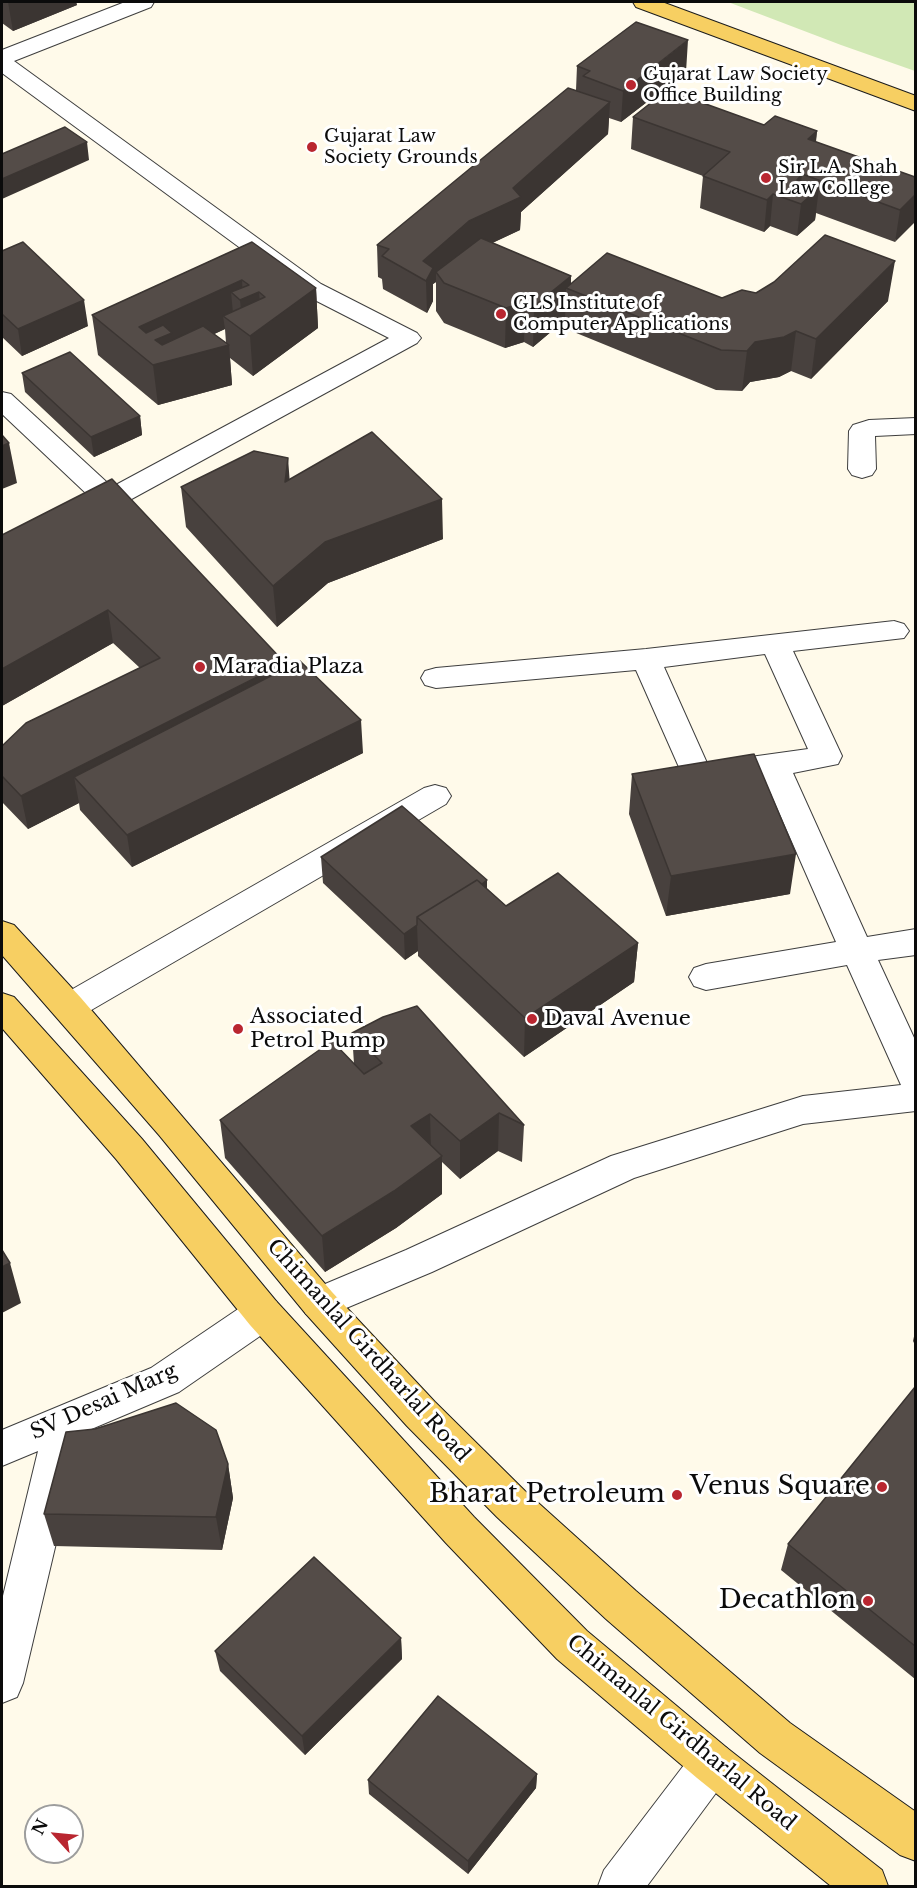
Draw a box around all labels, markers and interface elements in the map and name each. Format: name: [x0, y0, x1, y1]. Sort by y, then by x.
place label: Gujarat Law Society Office Building: [643, 64, 828, 106]
marker: Gujarat Law Society Office Building: [624, 78, 638, 92]
place label: Gujarat Law Society Grounds: [324, 126, 478, 168]
marker: Gujarat Law Society Grounds: [305, 140, 319, 154]
place label: Sir L.A. Shah Law College: [778, 157, 898, 200]
marker: Sir L.A. Shah Law College: [759, 171, 773, 185]
place label: GLS Institute of Computer Applications: [513, 293, 729, 336]
marker: GLS Institute of Computer Applications: [494, 307, 508, 321]
place label: Maradia Plaza: [212, 654, 363, 680]
marker: Maradia Plaza: [193, 660, 207, 674]
place label: Associated Petrol Pump: [250, 1004, 385, 1054]
place label: Daval Avenue: [544, 1006, 691, 1032]
marker: Daval Avenue: [525, 1012, 539, 1026]
marker: Associated Petrol Pump: [231, 1022, 245, 1036]
street label: Chimanlal Girdharlal Road: [261, 1234, 475, 1468]
street label: SV Desai Marg: [27, 1358, 181, 1446]
place label: Venus Square: [690, 1471, 870, 1503]
place label: Bharat Petroleum: [429, 1479, 665, 1511]
marker: Venus Square: [875, 1480, 889, 1494]
marker: Bharat Petroleum: [670, 1488, 684, 1502]
place label: Decathlon: [719, 1585, 856, 1617]
marker: Decathlon: [861, 1594, 875, 1608]
street label: Chimanlal Girdharlal Road: [561, 1630, 801, 1836]
north arrow: [24, 1804, 84, 1864]
text: N: [27, 1815, 52, 1838]

